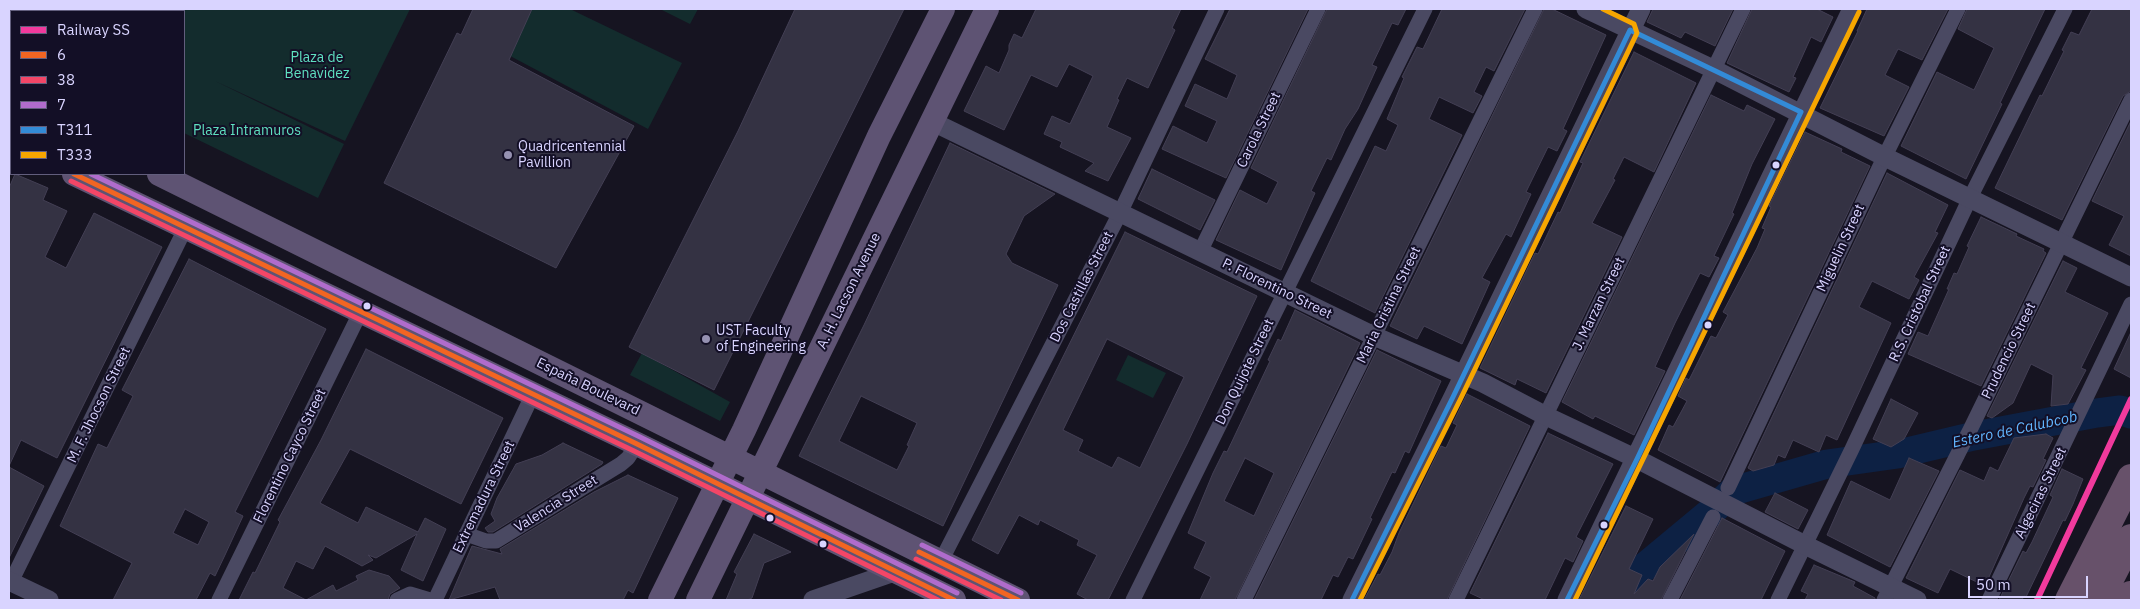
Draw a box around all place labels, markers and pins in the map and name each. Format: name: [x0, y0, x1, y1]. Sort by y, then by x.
place label: Quadricentennial Pavillion: [518, 139, 626, 172]
marker: Quadricentennial Pavillion: [502, 149, 514, 161]
unlabelled marker: [1771, 160, 1781, 170]
unlabelled marker: [362, 301, 372, 311]
unlabelled marker: [1703, 320, 1713, 330]
place label: UST Faculty of Engineering: [716, 323, 806, 356]
marker: UST Faculty of Engineering: [700, 333, 712, 345]
unlabelled marker: [765, 513, 775, 523]
unlabelled marker: [1599, 520, 1609, 530]
unlabelled marker: [818, 539, 828, 549]

